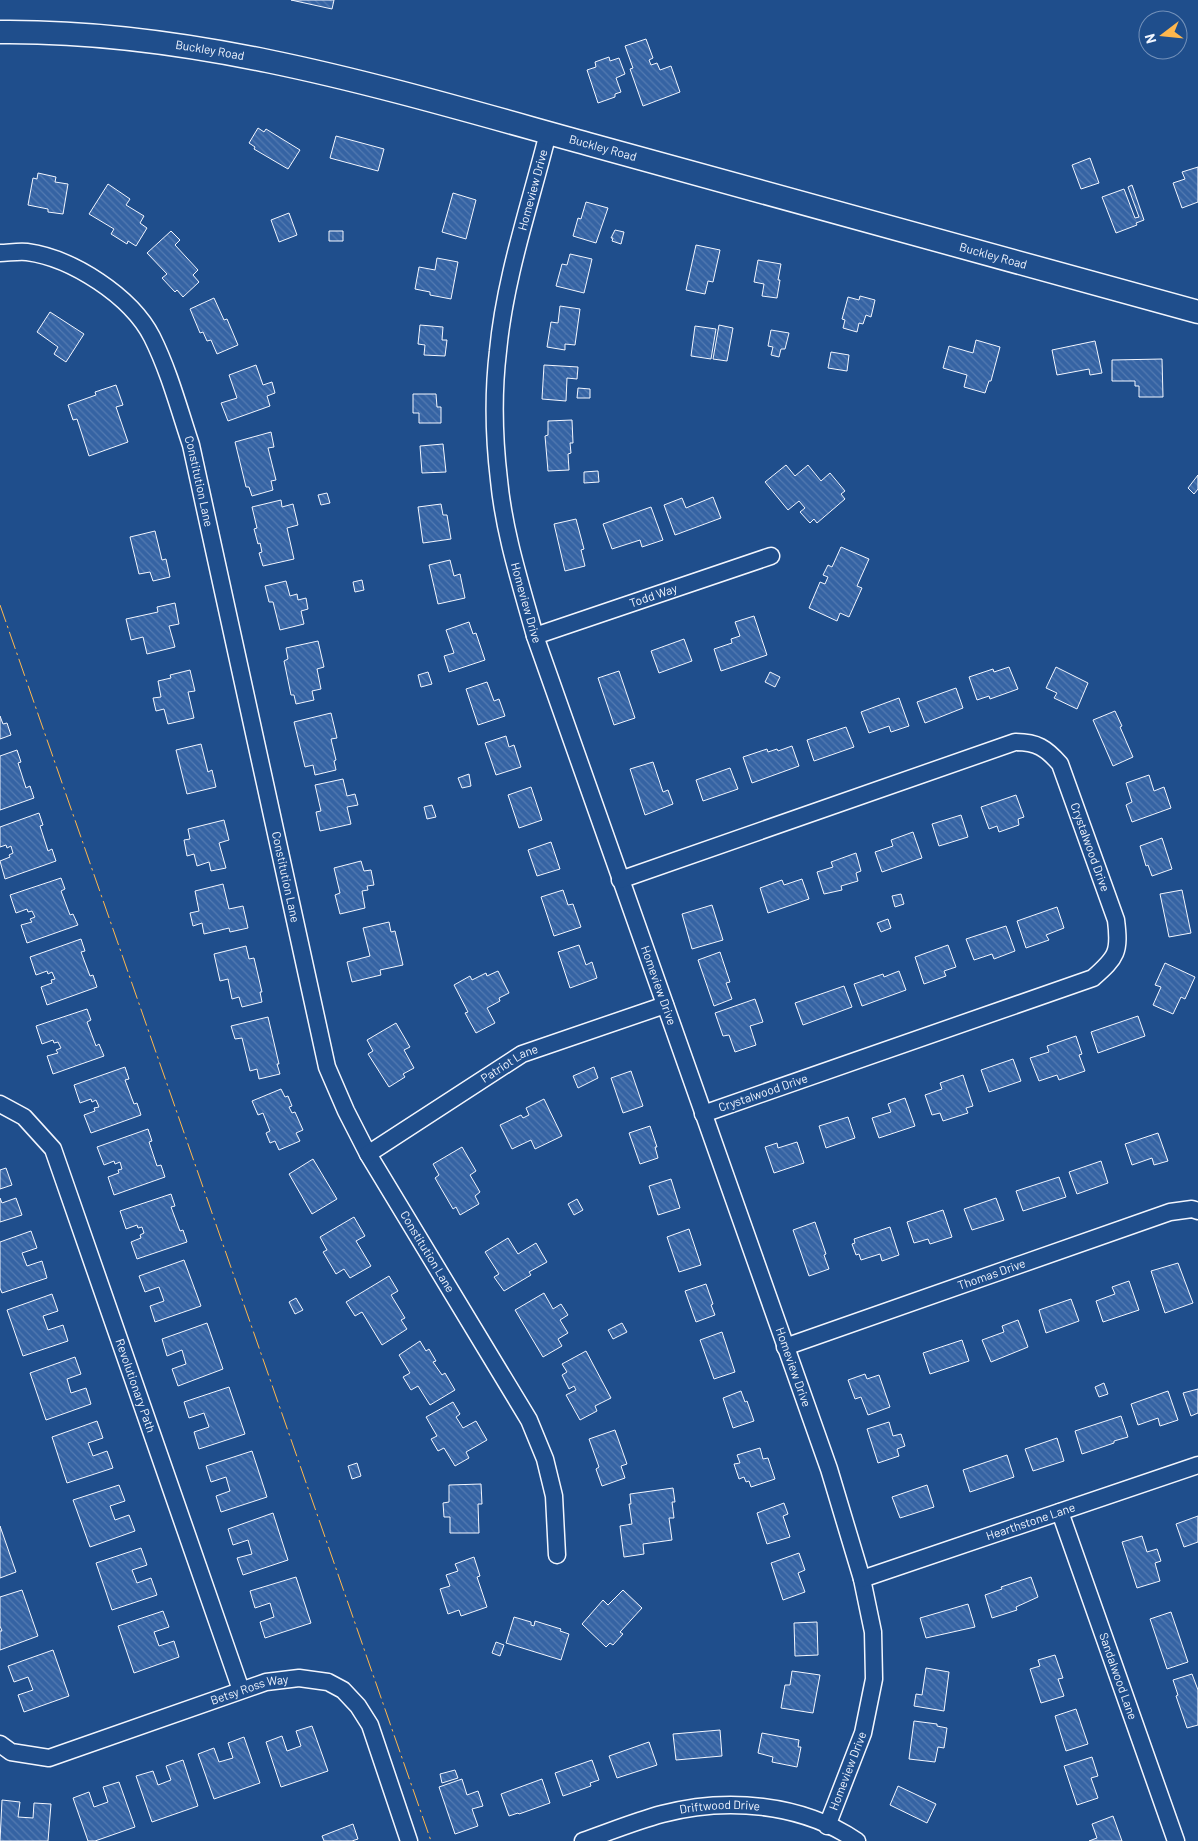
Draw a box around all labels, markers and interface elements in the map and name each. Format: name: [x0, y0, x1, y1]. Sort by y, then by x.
north arrow: [1138, 10, 1188, 60]
text: N: [1141, 32, 1159, 46]
street label: Buckley Road: [175, 37, 246, 62]
street label: Buckley Road: [568, 131, 638, 163]
street label: Homeview Drive: [514, 148, 550, 232]
street label: Buckley Road: [958, 239, 1029, 271]
street label: Constitution Lane: [182, 434, 217, 528]
street label: Homeview Drive: [509, 561, 545, 645]
street label: Todd Way: [627, 580, 679, 610]
street label: Crystalwood Drive: [1068, 800, 1113, 893]
street label: Constitution Lane: [270, 830, 303, 924]
street label: Homeview Drive: [639, 943, 680, 1027]
street label: Patriot Lane: [478, 1041, 539, 1085]
street label: Crystalwood Drive: [716, 1070, 809, 1114]
street label: Constitution Lane: [398, 1208, 458, 1295]
street label: Thomas Drive: [956, 1255, 1027, 1292]
street label: Homeview Drive: [774, 1325, 815, 1409]
street label: Revolutionary Path: [113, 1337, 159, 1434]
street label: Hearthstone Lane: [984, 1499, 1077, 1542]
street label: Sandalwood Lane: [1097, 1630, 1141, 1721]
street label: Betsy Ross Way: [208, 1671, 289, 1707]
street label: Homeview Drive: [826, 1729, 869, 1812]
street label: Driftwood Drive: [678, 1797, 761, 1816]

